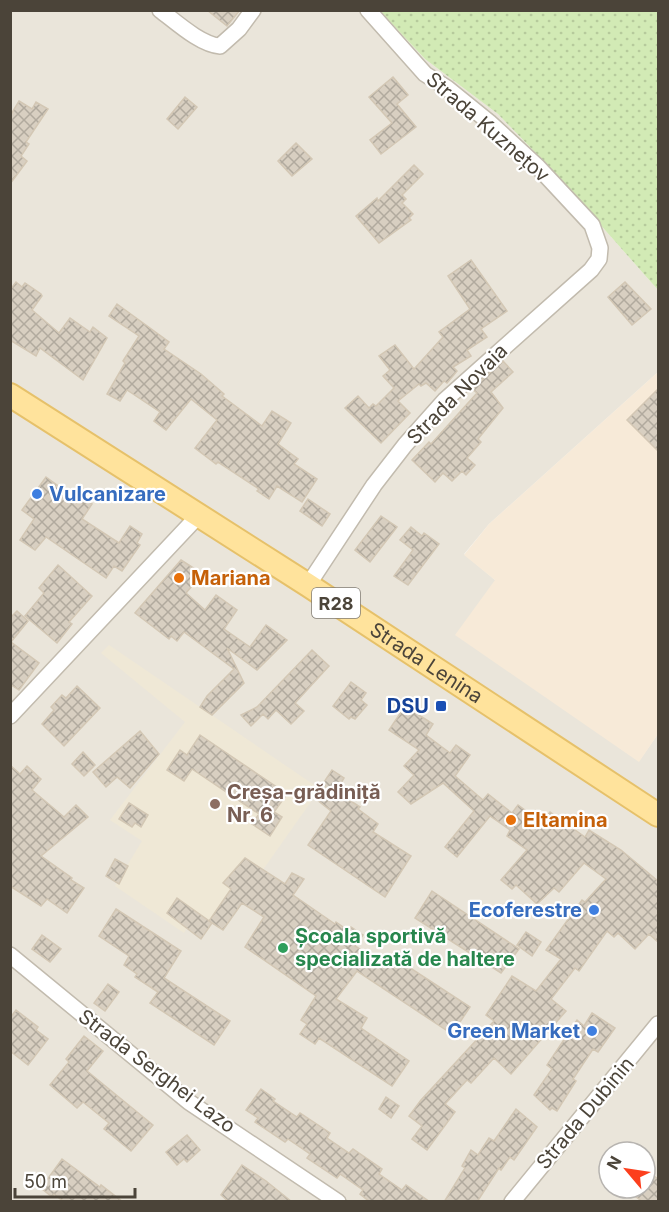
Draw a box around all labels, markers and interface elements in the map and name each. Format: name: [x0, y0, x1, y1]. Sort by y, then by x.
street label: Strada Kuznețov: [421, 67, 555, 187]
street label: Strada Novaia: [402, 339, 512, 449]
place label: Vulcanizare: [49, 482, 166, 506]
marker: Vulcanizare: [30, 487, 44, 501]
place label: Mariana: [191, 566, 271, 590]
marker: Mariana: [172, 571, 186, 585]
road number: R28: [312, 588, 360, 618]
street label: Strada Lenina: [365, 617, 487, 708]
place label: DSU: [387, 694, 429, 718]
marker: DSU: [434, 699, 448, 713]
place label: Creșa-grădiniță Nr. 6: [227, 780, 381, 827]
marker: Creșa-grădiniță Nr. 6: [208, 797, 222, 811]
place label: Eltamina: [523, 808, 608, 832]
marker: Eltamina: [504, 813, 518, 827]
place label: Ecoferestre: [469, 898, 582, 922]
marker: Ecoferestre: [587, 903, 601, 917]
place label: Școala sportivă specializată de haltere: [295, 924, 515, 971]
marker: Școala sportivă specializată de haltere: [276, 941, 290, 955]
street label: Strada Serghei Lazo: [74, 1004, 240, 1138]
place label: Green Market: [447, 1019, 580, 1043]
marker: Green Market: [585, 1024, 599, 1038]
street label: Strada Dubinin: [531, 1052, 639, 1174]
north arrow: [597, 1140, 657, 1200]
text: N: [602, 1153, 626, 1173]
scale bar: [15, 1161, 135, 1199]
text: 50 m: [24, 1171, 67, 1192]

